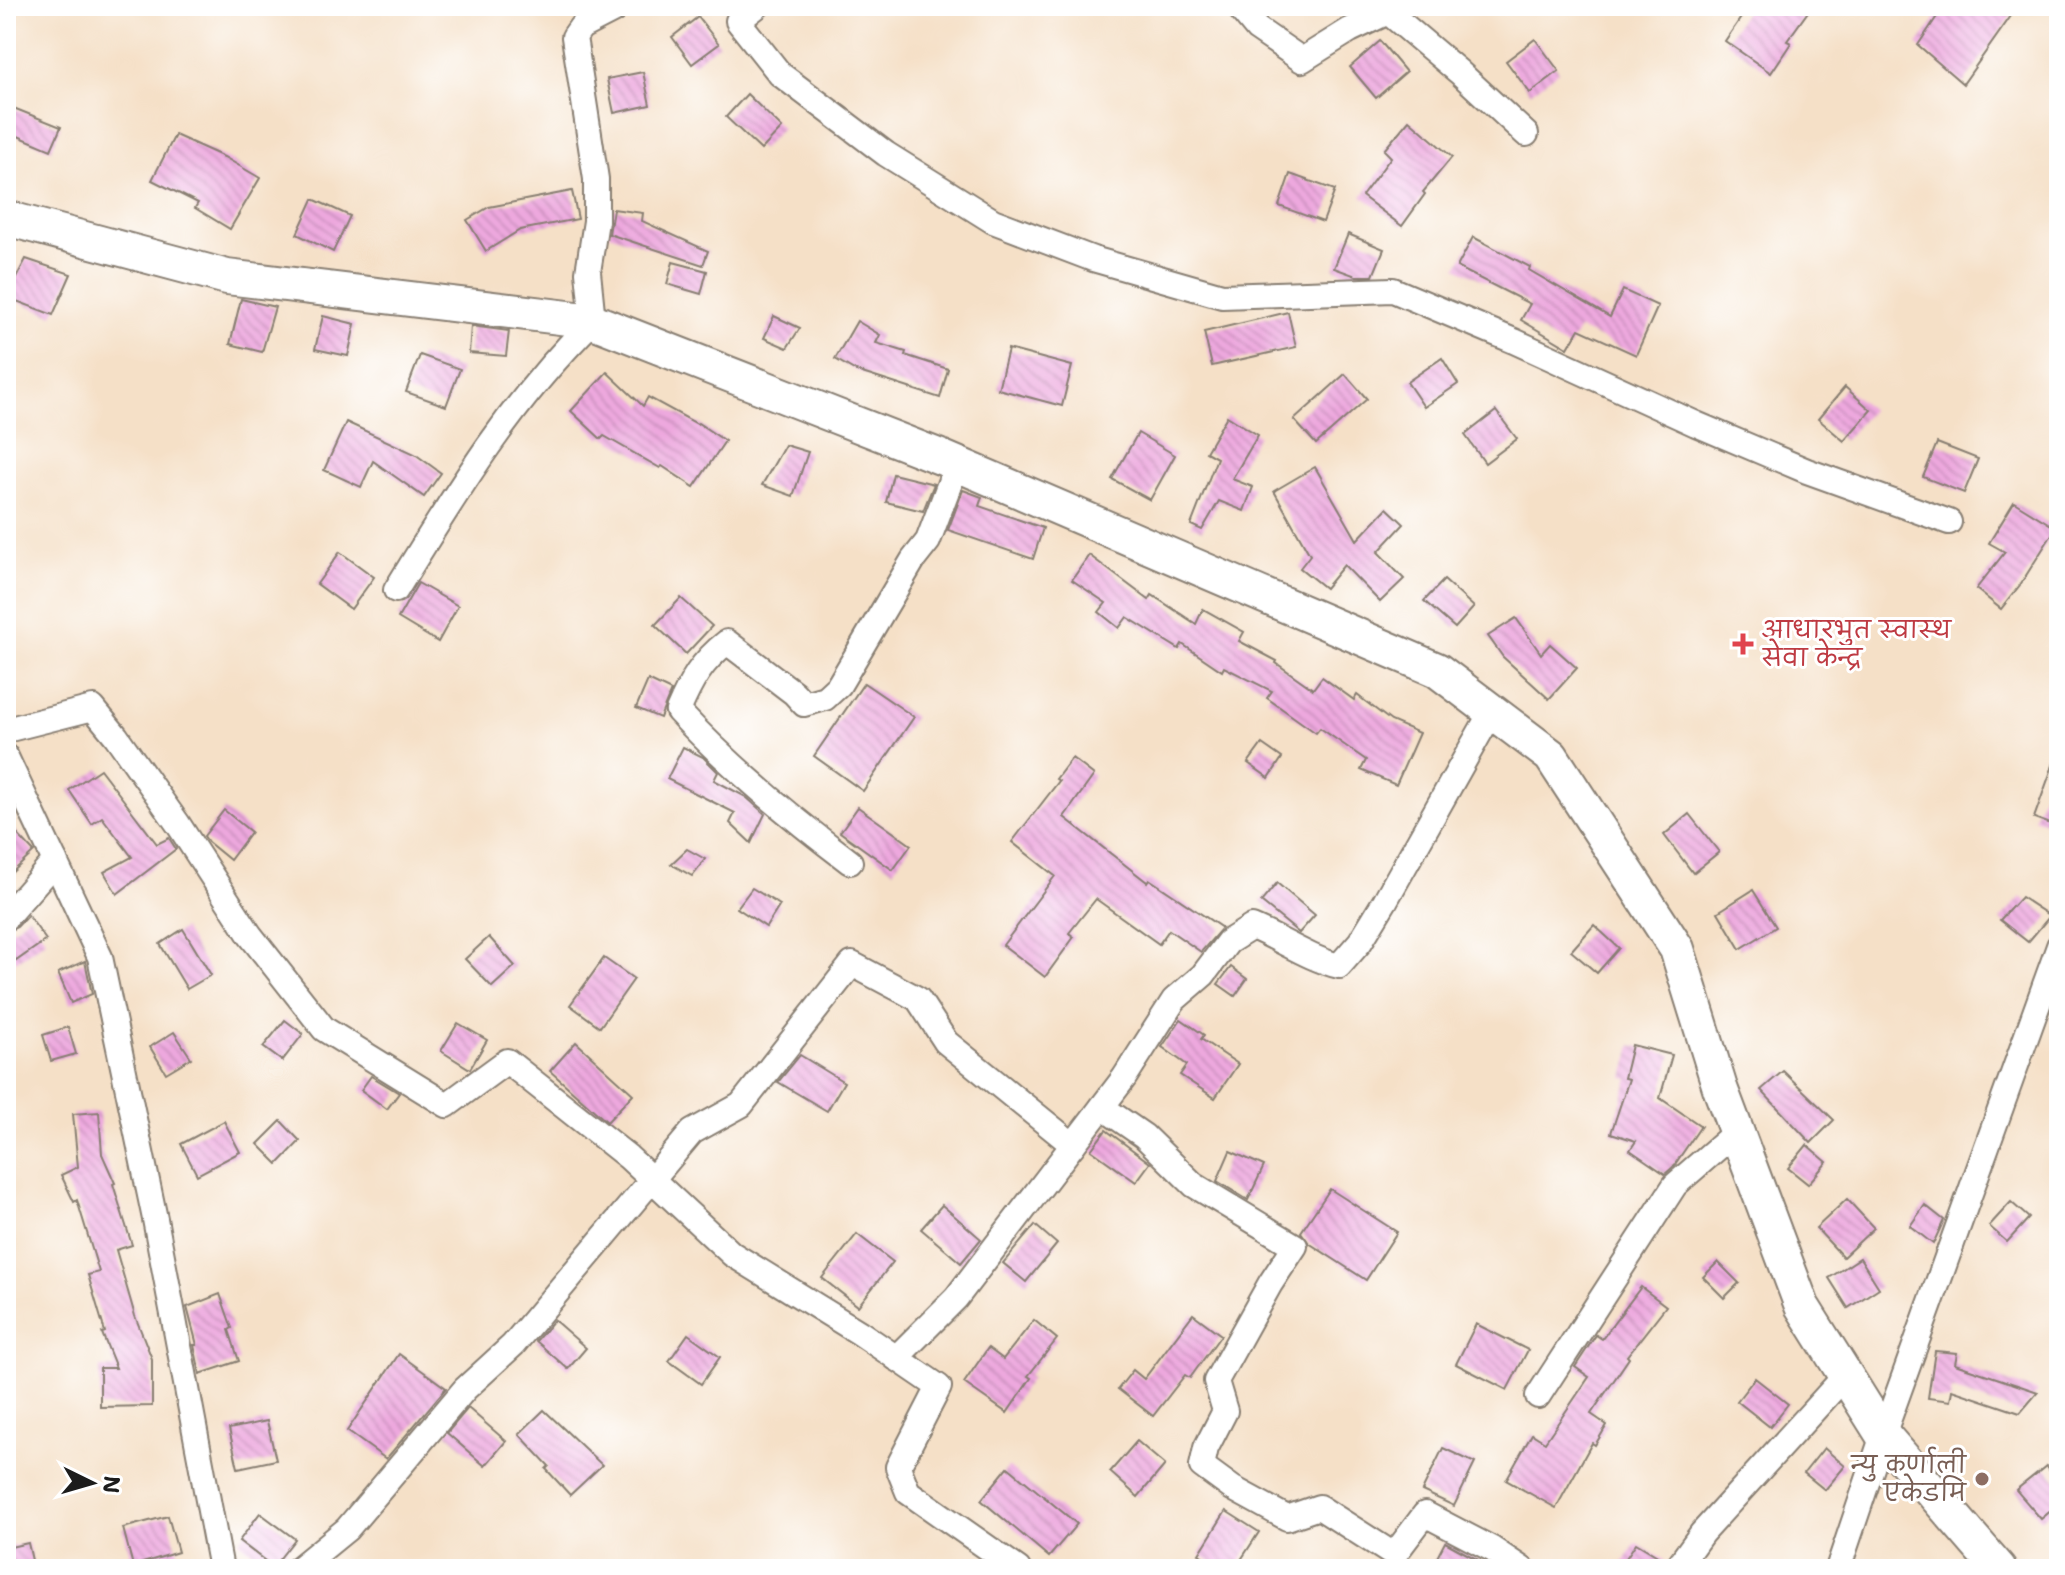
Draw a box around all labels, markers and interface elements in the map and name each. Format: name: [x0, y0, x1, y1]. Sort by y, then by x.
place label: आधारभुत स्वास्थ सेवा केन्द्र: [1761, 614, 1952, 674]
marker: आधारभुत स्वास्थ सेवा केन्द्र: [1732, 633, 1754, 655]
north arrow: [52, 1443, 132, 1523]
place label: न्यु कर्णाली एकेडमि: [1850, 1446, 1968, 1509]
marker: न्यु कर्णाली एकेडमि: [1973, 1470, 1991, 1488]
text: N: [96, 1475, 127, 1495]

